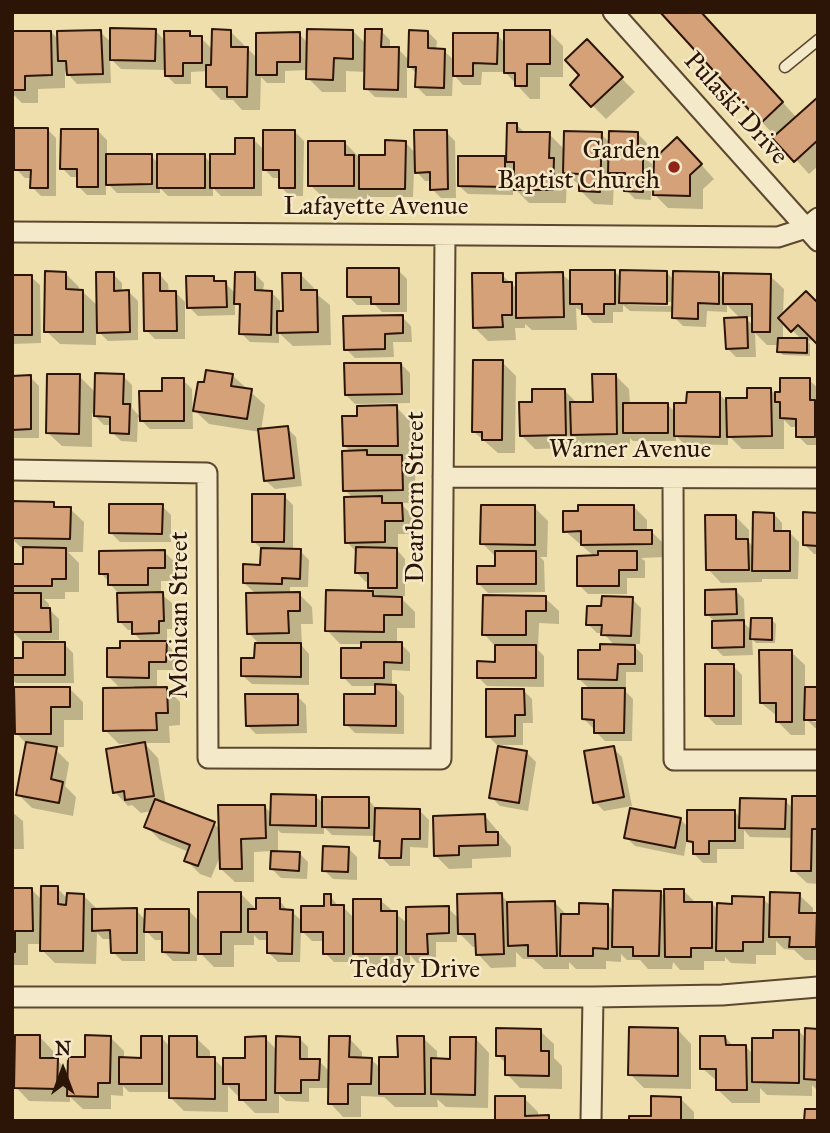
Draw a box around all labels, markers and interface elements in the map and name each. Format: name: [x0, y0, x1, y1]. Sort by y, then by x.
street label: Pulaski Drive: [676, 46, 794, 172]
place label: Garden Baptist Church: [497, 136, 660, 198]
marker: Garden Baptist Church: [666, 159, 682, 175]
street label: Lafayette Avenue: [283, 192, 469, 224]
street label: Dearborn Street: [401, 411, 433, 583]
street label: Warner Avenue: [549, 435, 711, 467]
street label: Mohican Street: [165, 531, 197, 699]
street label: Teddy Drive: [350, 955, 480, 987]
north arrow: [28, 1035, 98, 1105]
text: N: [55, 1037, 71, 1060]

